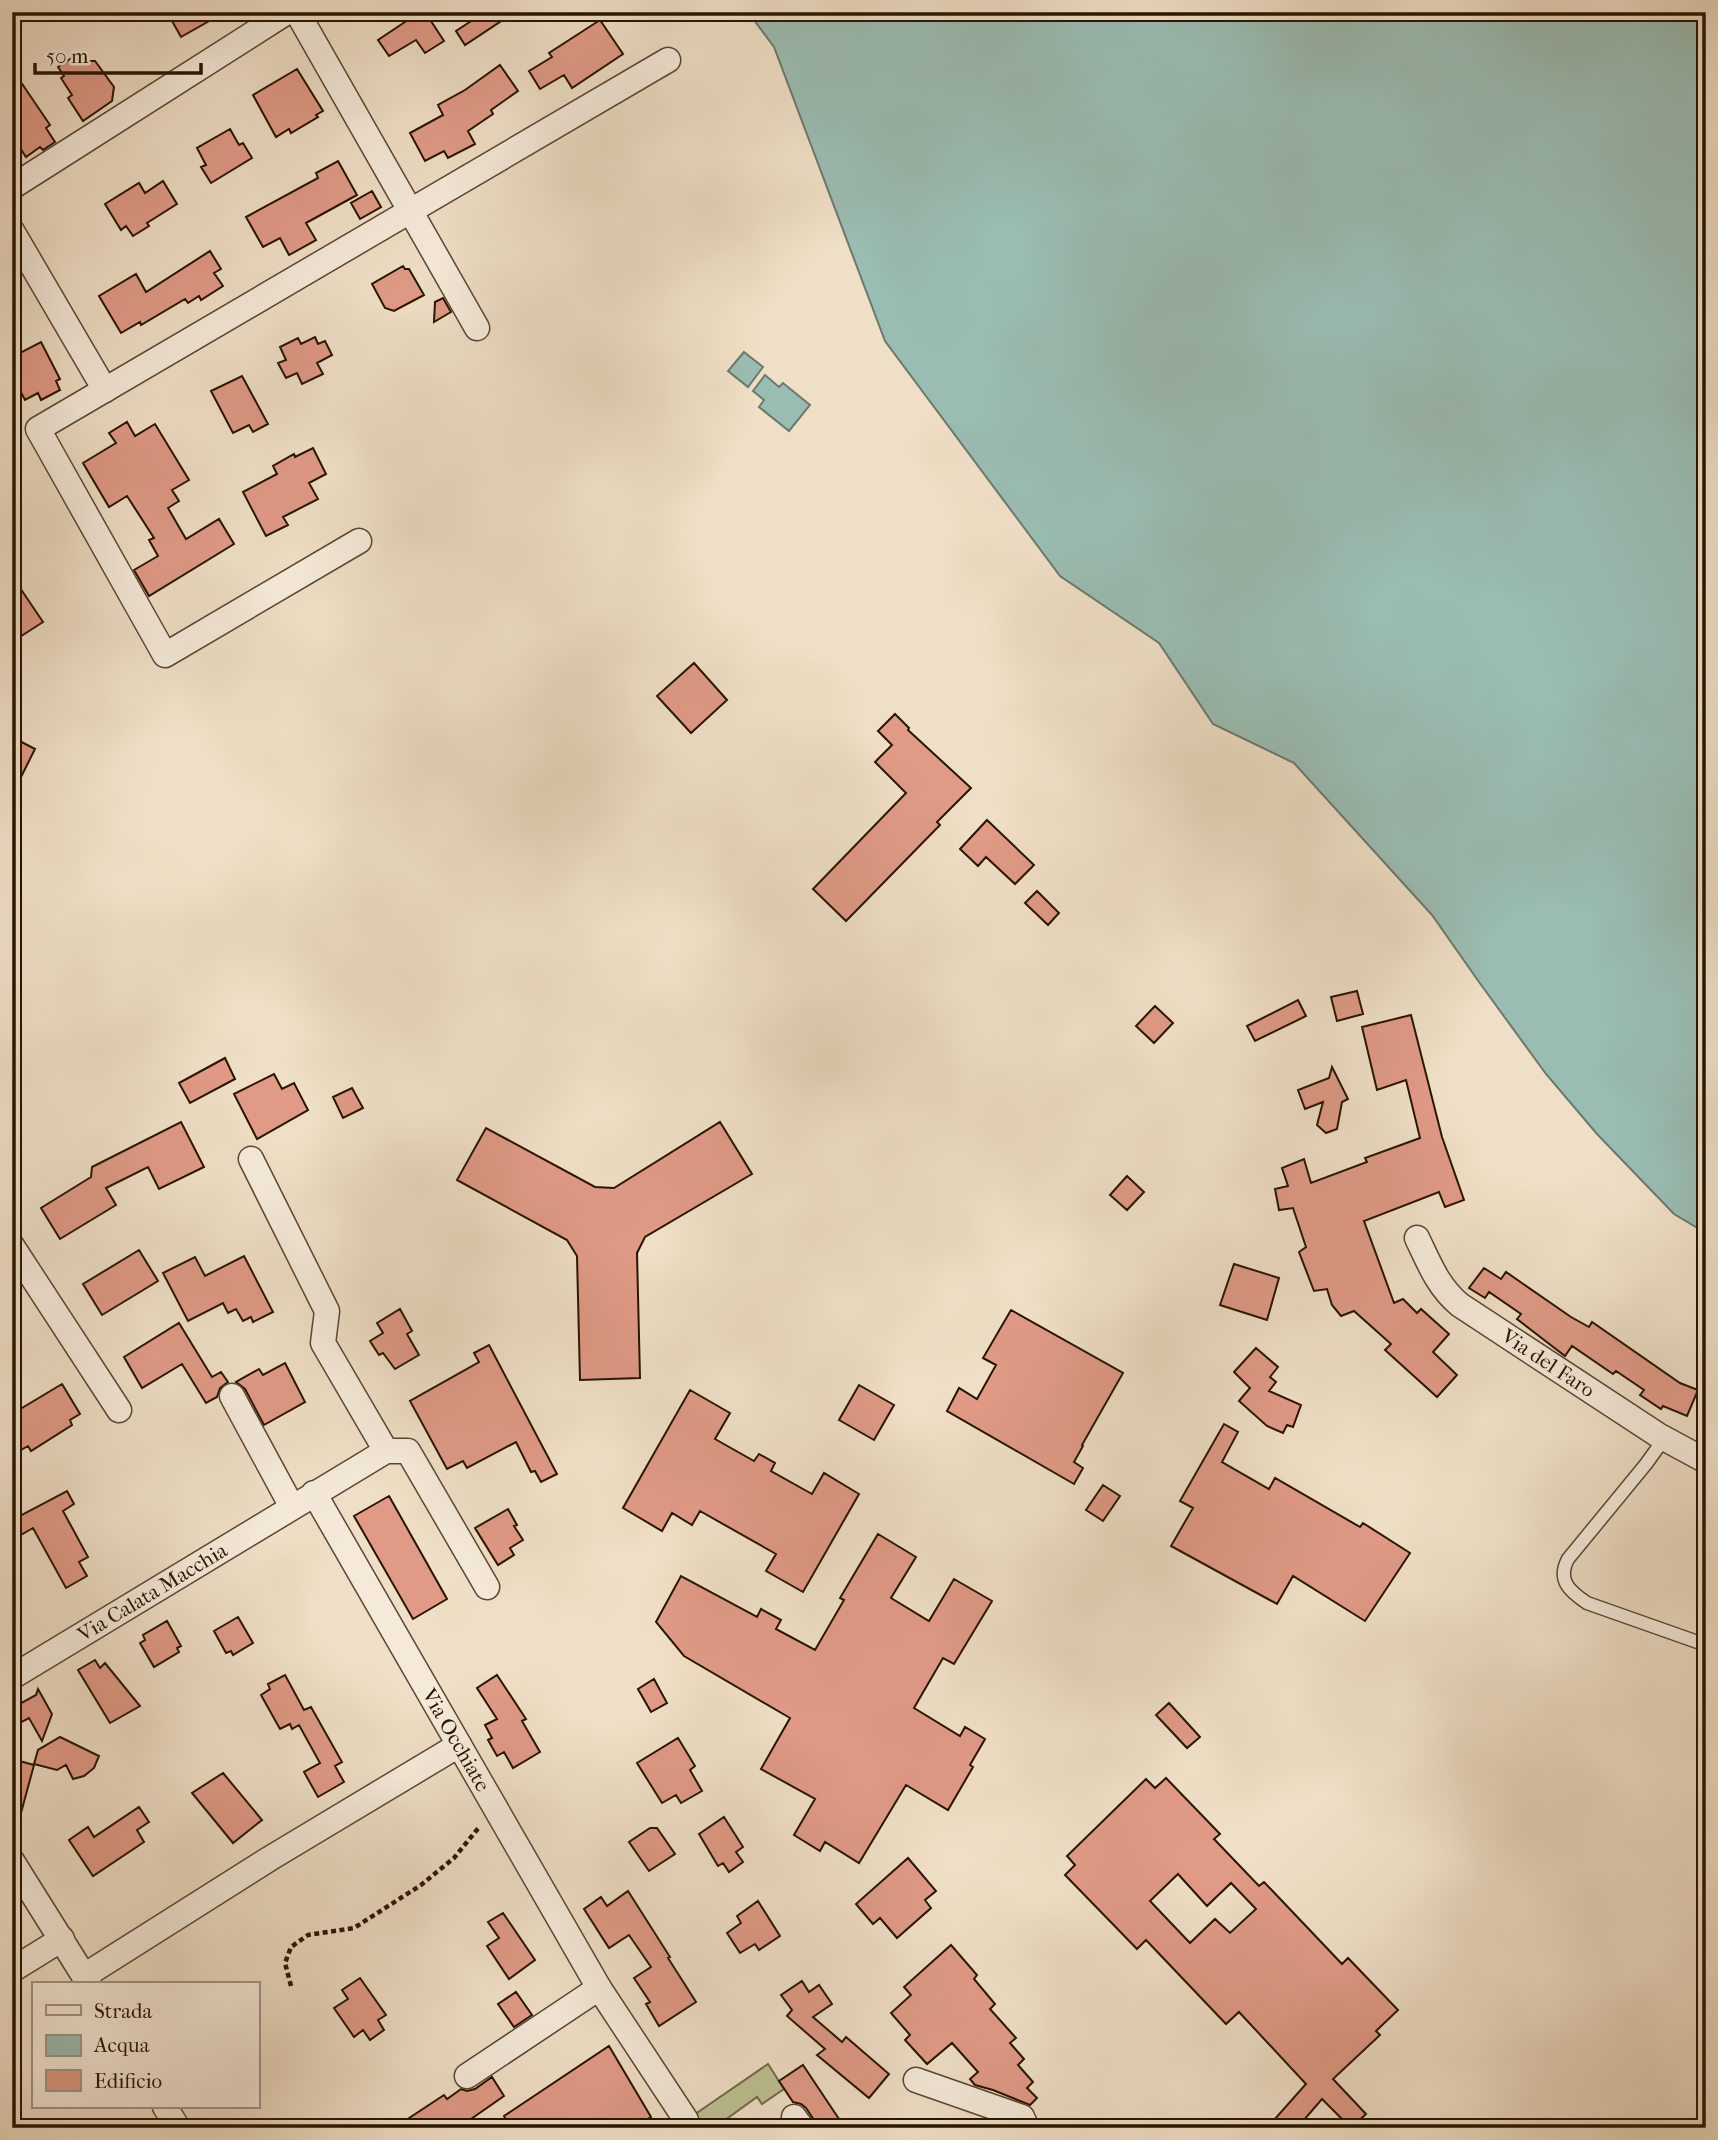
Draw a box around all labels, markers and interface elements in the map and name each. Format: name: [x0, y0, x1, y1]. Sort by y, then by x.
scale bar: [35, 32, 201, 76]
text: 50 m: [46, 44, 89, 68]
street label: Via del Faro: [1496, 1323, 1599, 1402]
street label: Via Calata Macchia: [72, 1538, 232, 1647]
street label: Via Occhiate: [417, 1683, 495, 1796]
legend: [32, 1982, 259, 2108]
text: Strada: [94, 1999, 152, 2023]
text: Acqua: [93, 2033, 150, 2057]
text: Edificio: [94, 2069, 162, 2093]

